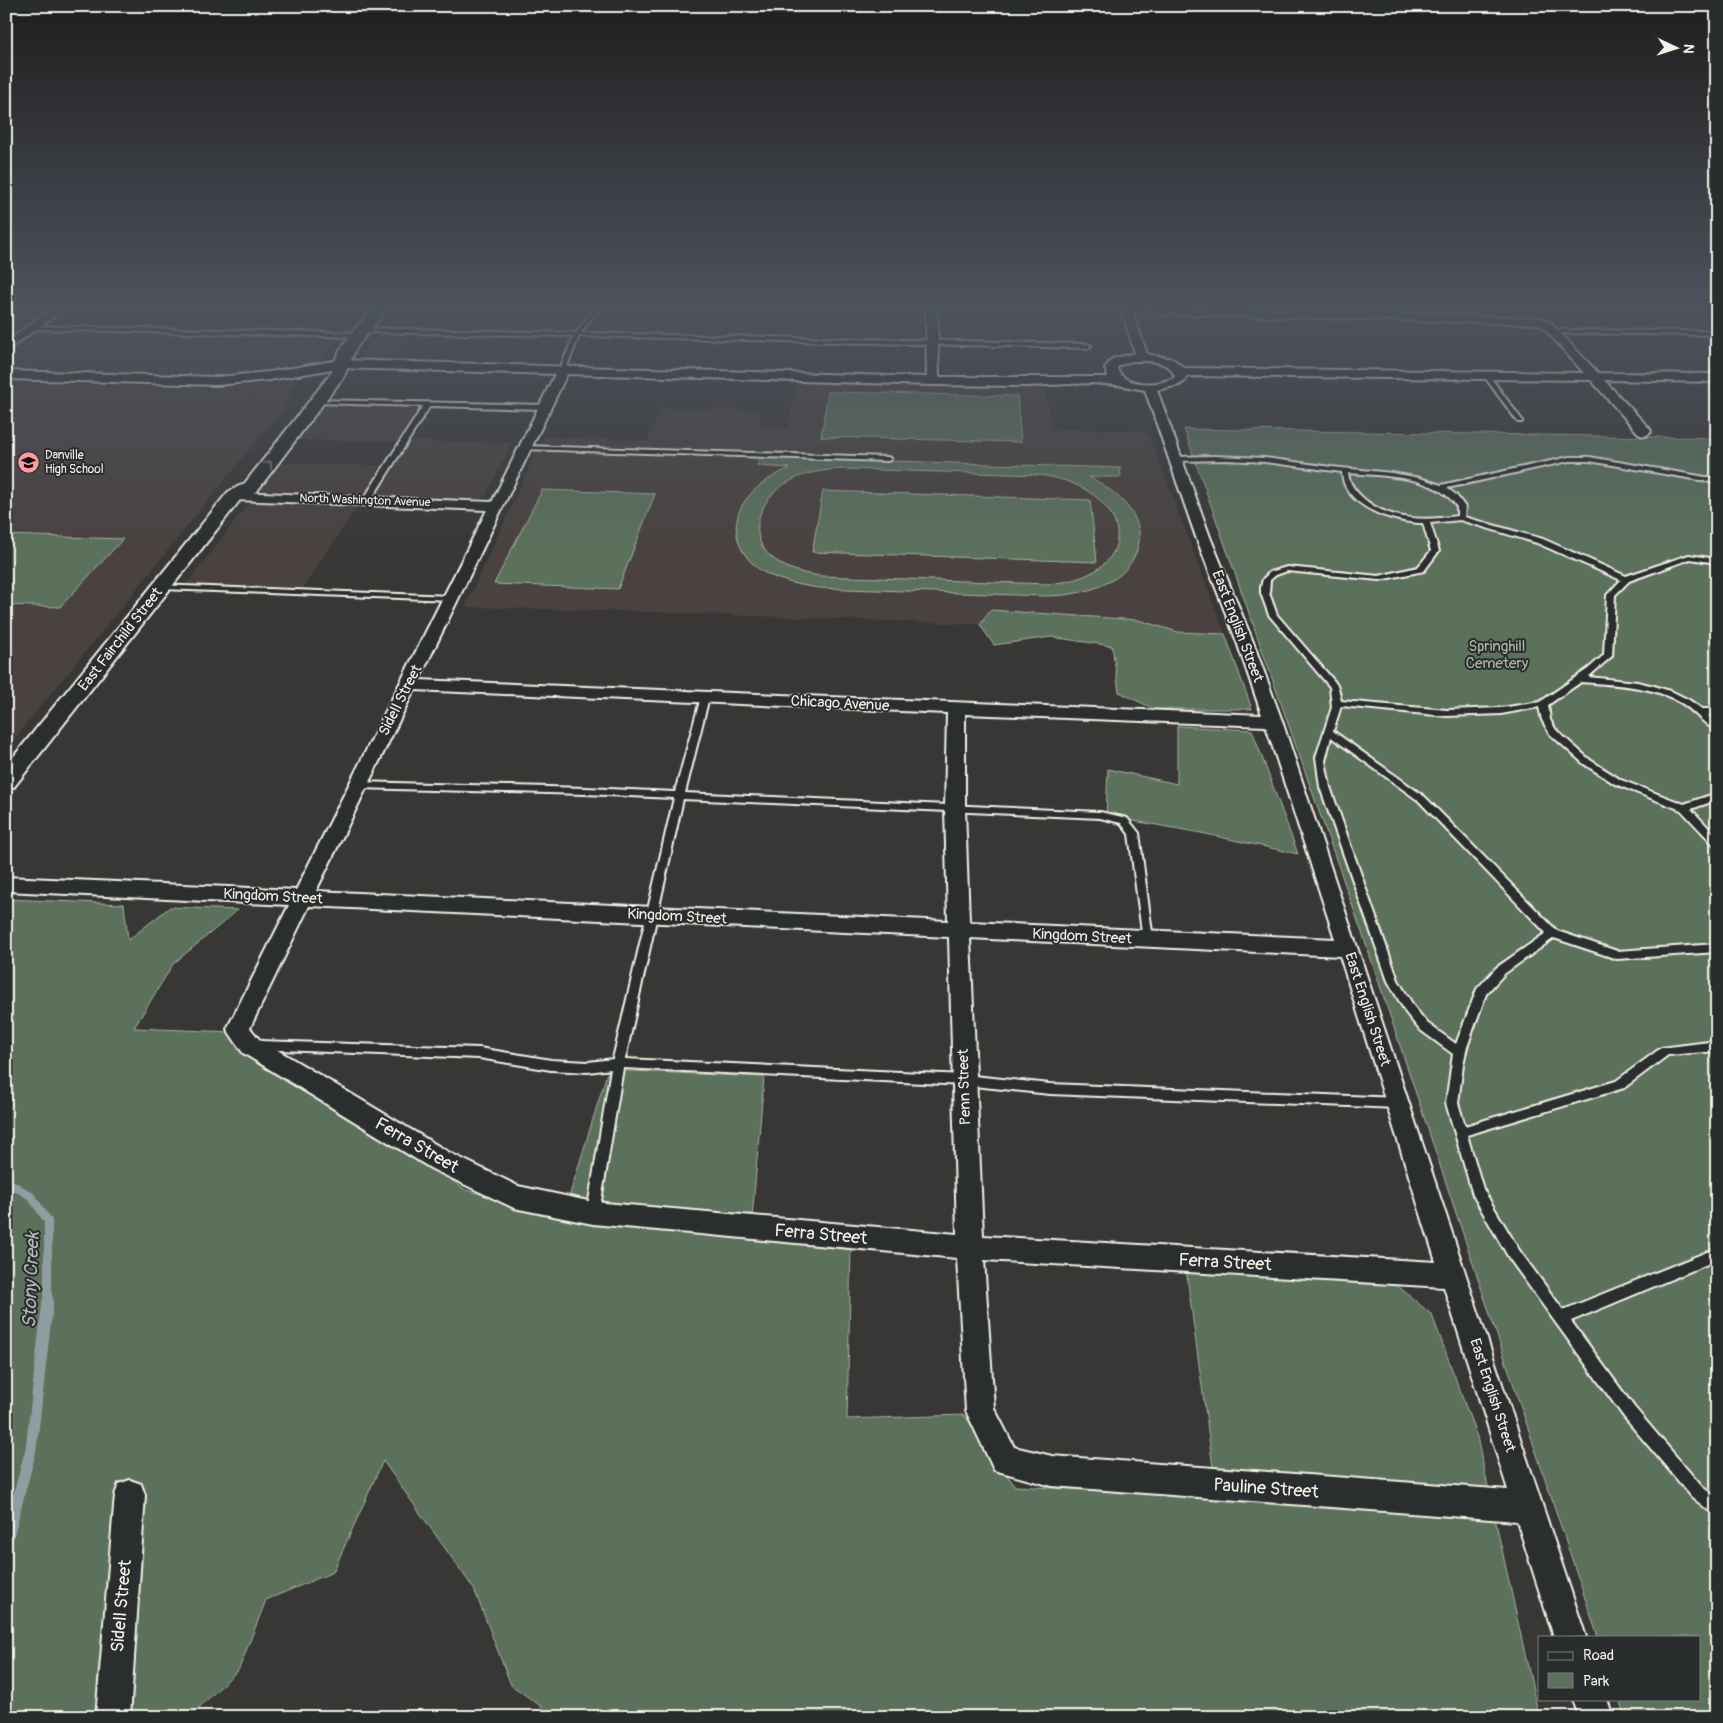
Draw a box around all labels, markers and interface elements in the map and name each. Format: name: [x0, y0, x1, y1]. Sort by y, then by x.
north arrow: [1650, 22, 1700, 72]
text: N: [1680, 44, 1697, 54]
place label: Danville High School: [45, 448, 104, 477]
school or university icon: Danville High School: [17, 450, 41, 474]
one-way arrow: [263, 460, 272, 470]
street label: North Washington Avenue: [299, 491, 431, 510]
street label: East English Street: [1207, 567, 1268, 686]
street label: East Fairchild Street: [74, 583, 167, 695]
park label: Springhill Cemetery: [1466, 637, 1529, 673]
street label: Sidell Street: [374, 661, 427, 739]
street label: Chicago Avenue: [790, 691, 890, 716]
street label: Kingdom Street: [223, 884, 324, 909]
street label: Kingdom Street: [627, 904, 728, 929]
street label: Kingdom Street: [1032, 924, 1133, 949]
street label: East English Street: [1340, 950, 1395, 1069]
street label: Penn Street: [954, 1048, 975, 1125]
street label: Ferra Street: [371, 1112, 463, 1179]
street label: Ferra Street: [774, 1219, 869, 1250]
water label: Stony Creek: [17, 1229, 45, 1328]
street label: Ferra Street: [1178, 1249, 1273, 1276]
street label: East English Street: [1465, 1336, 1520, 1455]
street label: Pauline Street: [1213, 1473, 1320, 1504]
street label: Sidell Street: [106, 1558, 137, 1653]
legend: [1538, 1636, 1700, 1700]
text: Road: [1583, 1646, 1614, 1665]
text: Park: [1583, 1672, 1610, 1691]

